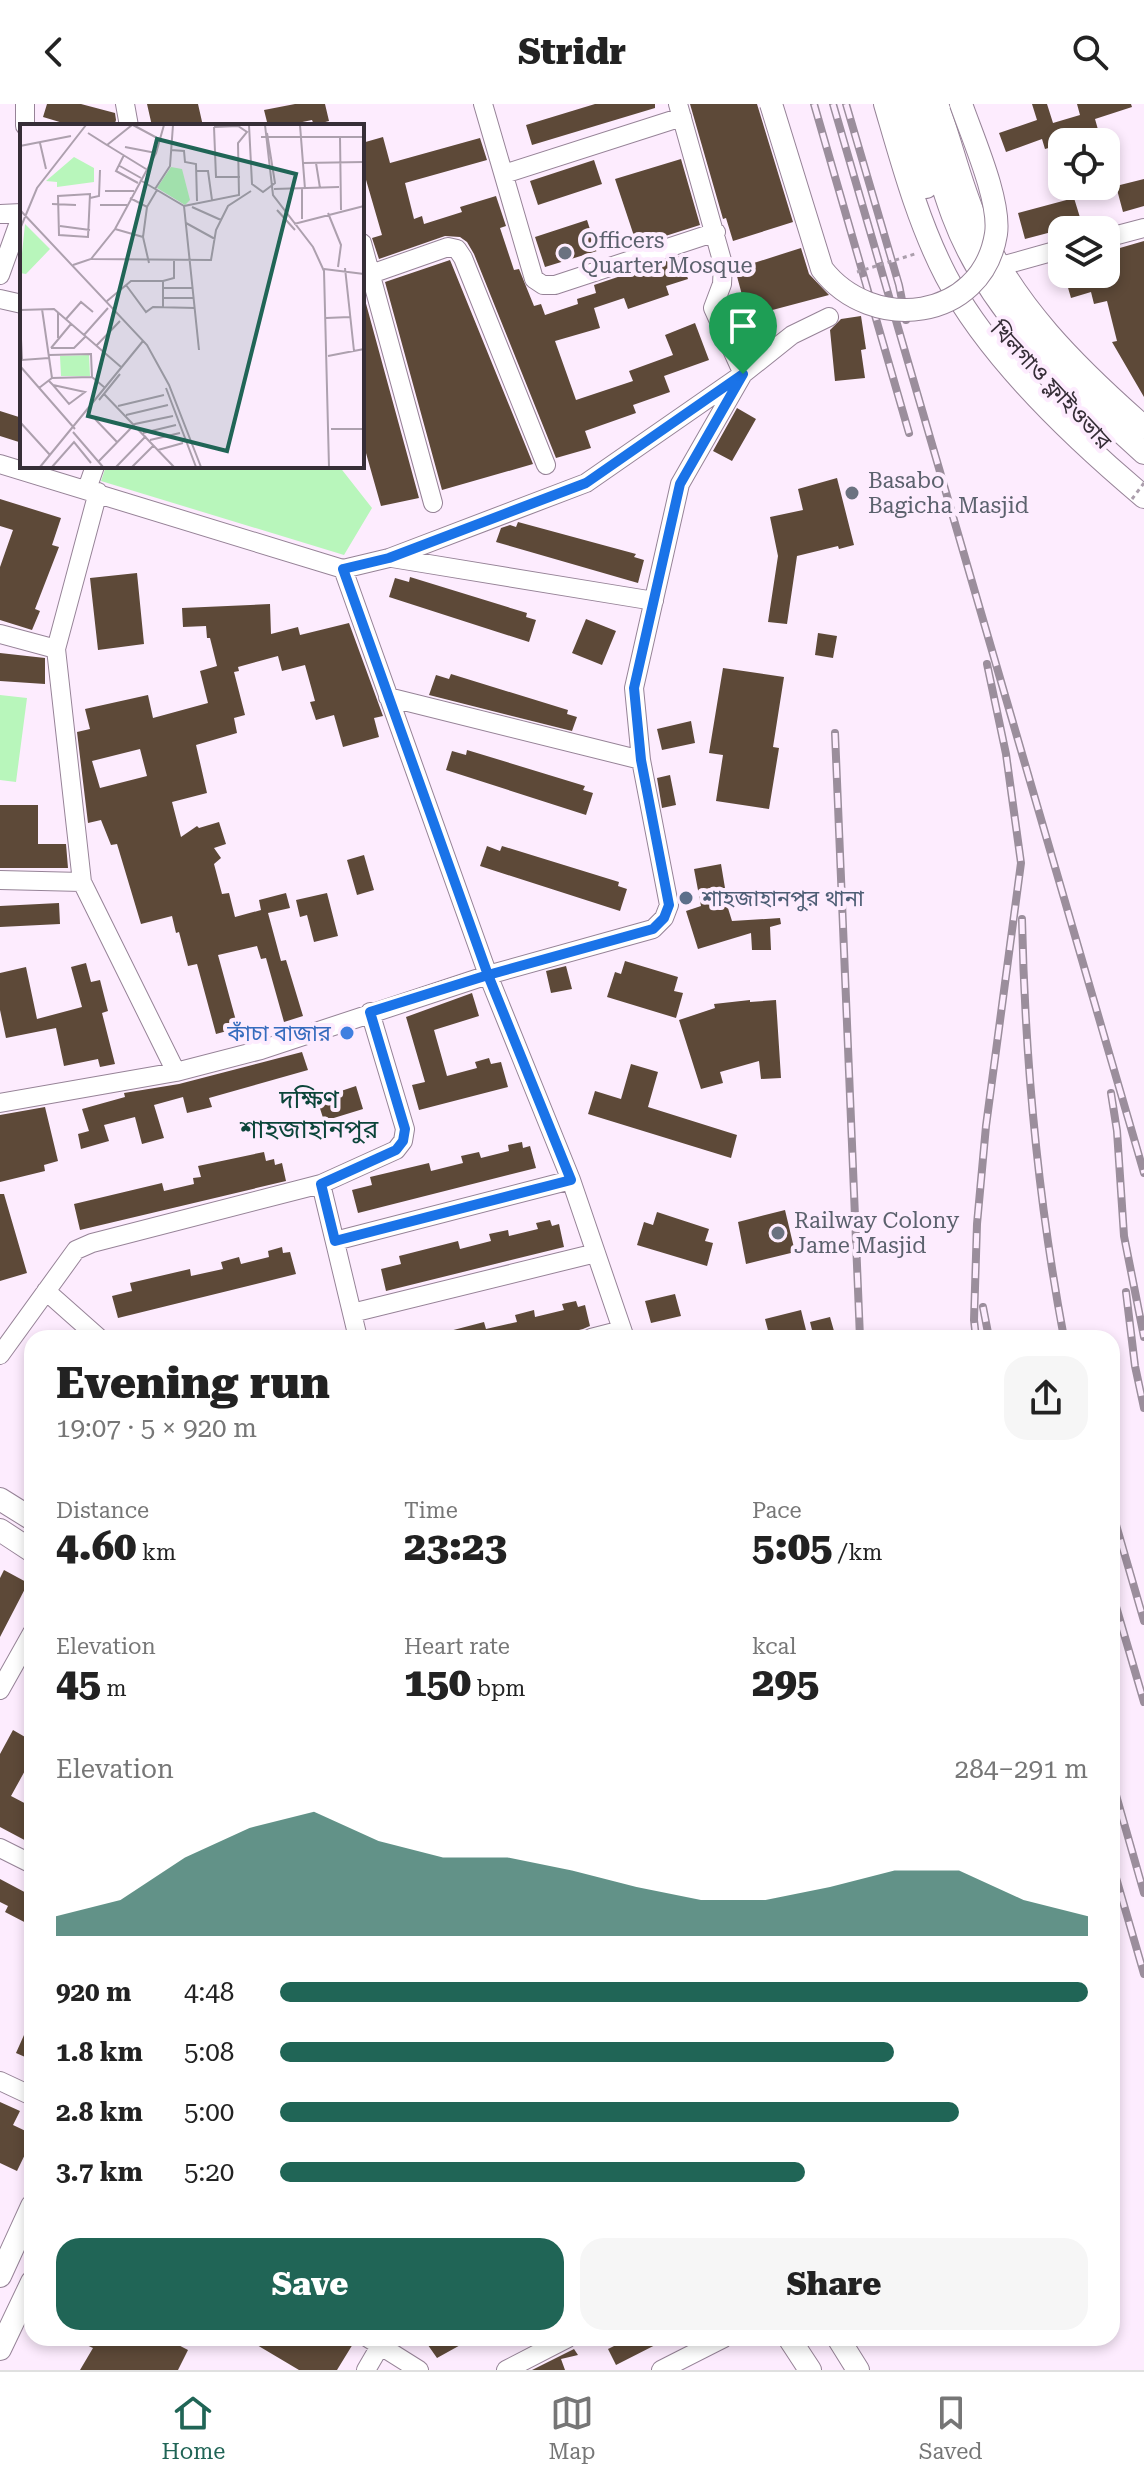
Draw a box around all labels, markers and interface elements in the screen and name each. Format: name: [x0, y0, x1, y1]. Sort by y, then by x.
icon: back: [32, 30, 76, 74]
icon: search: [1068, 30, 1112, 74]
text: Stridr: [518, 31, 626, 73]
inset map: [20, 124, 364, 468]
map controls: [1048, 128, 1120, 288]
button: locate: [1048, 128, 1120, 200]
button: layers: [1048, 216, 1120, 288]
place label: Officers Quarter Mosque: [581, 228, 753, 278]
marker: Officers Quarter Mosque: [556, 244, 574, 262]
pin: [709, 292, 777, 374]
icon: arrive: [721, 304, 765, 348]
street label: খিলগাও ফ্লাইওভার: [985, 315, 1117, 455]
place label: Basabo Bagicha Masjid: [868, 468, 1029, 518]
marker: Basabo Bagicha Masjid: [843, 484, 861, 502]
place label: শাহজাহানপুর থানা: [701, 886, 865, 912]
marker: শাহজাহানপুর থানা: [677, 889, 695, 907]
place label: কাঁচা বাজার: [226, 1021, 332, 1046]
marker: কাঁচা বাজার: [338, 1024, 356, 1042]
district label: দক্ষিণ শাহজাহানপুর: [239, 1084, 379, 1144]
place label: Railway Colony Jame Masjid: [794, 1208, 959, 1258]
marker: Railway Colony Jame Masjid: [769, 1224, 787, 1242]
button: share: [1004, 1356, 1088, 1440]
text: Evening run: [56, 1357, 330, 1409]
text: 19:07 · 5 × 920 m: [56, 1413, 257, 1443]
text: Distance: [56, 1498, 149, 1523]
text: Time: [404, 1498, 458, 1523]
text: Pace: [752, 1498, 802, 1523]
text: 4.60: [56, 1523, 137, 1570]
text: 23:23: [404, 1523, 507, 1570]
text: 5:05: [752, 1523, 832, 1570]
text: km: [137, 1540, 176, 1565]
text: /km: [832, 1540, 882, 1565]
text: Elevation: [56, 1634, 156, 1659]
text: Heart rate: [404, 1634, 510, 1659]
text: kcal: [752, 1634, 796, 1659]
text: 45: [56, 1659, 101, 1706]
text: 150: [404, 1659, 471, 1706]
text: 295: [752, 1659, 819, 1706]
text: m: [101, 1676, 126, 1701]
text: bpm: [471, 1676, 525, 1701]
text: Elevation: [56, 1754, 174, 1784]
text: 284–291 m: [955, 1754, 1088, 1784]
text: 920 m: [56, 1977, 131, 2007]
text: 4:48: [184, 1977, 234, 2007]
text: 1.8 km: [56, 2037, 143, 2067]
text: 5:08: [184, 2037, 234, 2067]
text: 2.8 km: [56, 2097, 143, 2127]
text: 5:00: [184, 2097, 234, 2127]
text: 3.7 km: [56, 2157, 143, 2187]
text: 5:20: [184, 2157, 234, 2187]
button: Save: [56, 2238, 564, 2330]
button: Share: [580, 2238, 1088, 2330]
tab: Home: [162, 2391, 225, 2464]
tab: Map: [548, 2391, 596, 2464]
tab: Saved: [919, 2391, 982, 2464]

